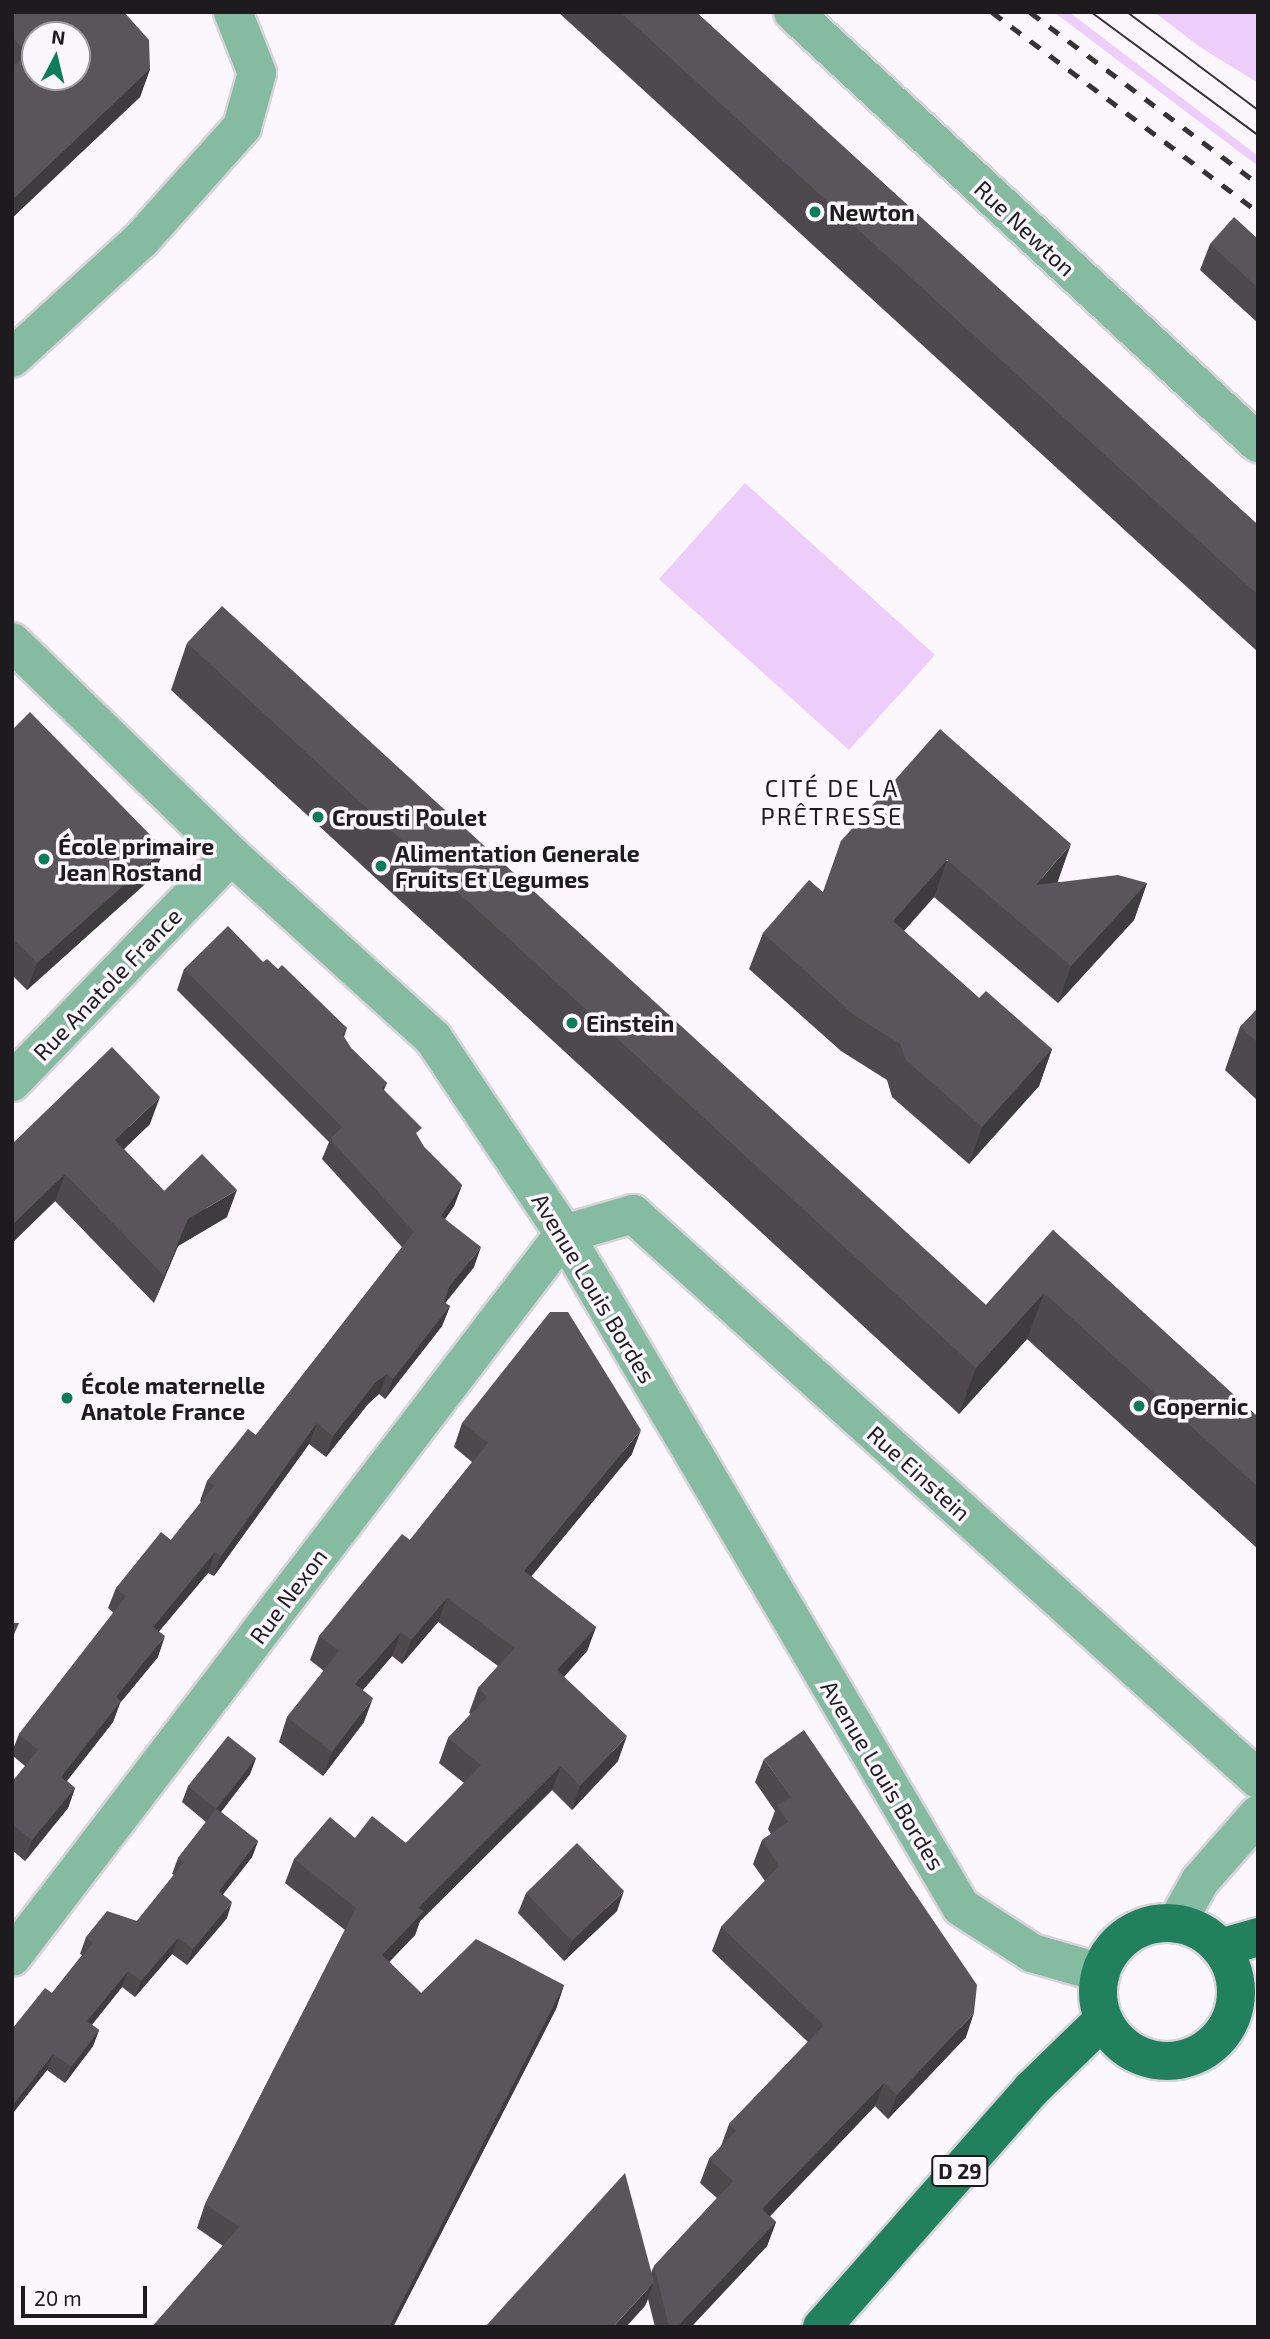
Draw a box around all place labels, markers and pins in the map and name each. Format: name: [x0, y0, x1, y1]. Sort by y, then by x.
place label: Newton: [829, 198, 915, 226]
marker: Newton: [807, 204, 823, 220]
place label: Crousti Poulet: [332, 803, 487, 831]
marker: Crousti Poulet: [310, 809, 326, 825]
place label: École primaire Jean Rostand: [58, 832, 214, 886]
place label: Alimentation Generale Fruits Et Legumes: [395, 839, 640, 893]
marker: École primaire Jean Rostand: [36, 851, 52, 867]
marker: Alimentation Generale Fruits Et Legumes: [373, 858, 389, 874]
place label: Einstein: [586, 1009, 674, 1037]
marker: Einstein: [564, 1015, 580, 1031]
place label: École maternelle Anatole France: [81, 1371, 265, 1425]
marker: École maternelle Anatole France: [59, 1390, 75, 1406]
place label: Copernic: [1153, 1392, 1249, 1420]
marker: Copernic: [1131, 1398, 1147, 1414]

